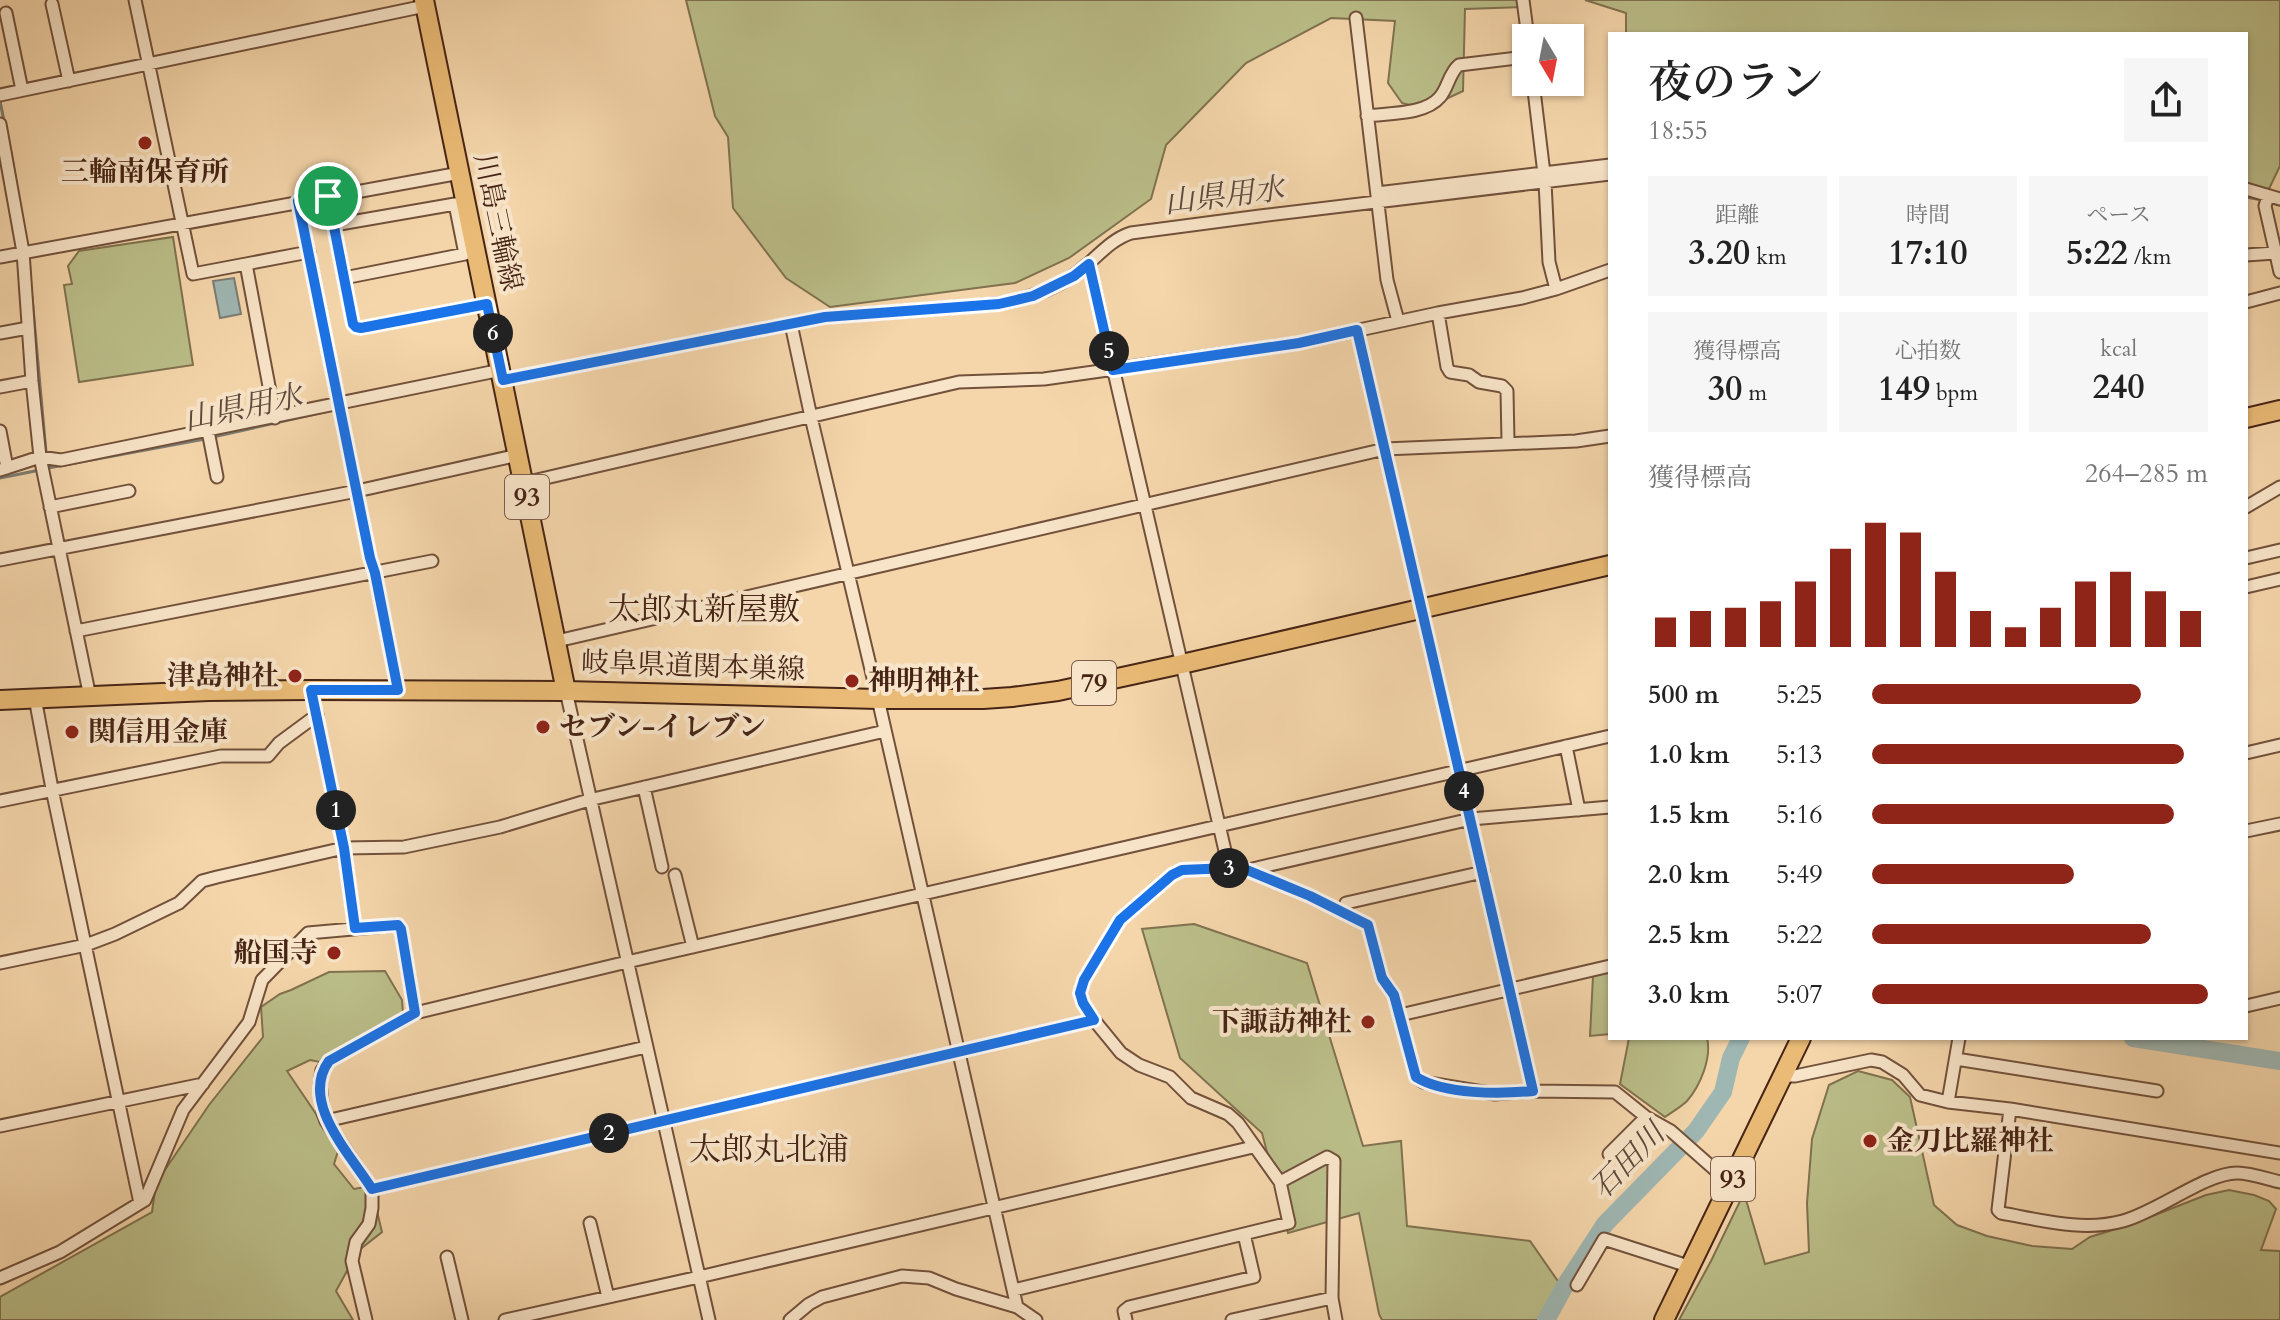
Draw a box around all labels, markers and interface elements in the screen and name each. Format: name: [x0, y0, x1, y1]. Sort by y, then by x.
north arrow: [1512, 24, 1584, 96]
map controls: [1512, 24, 1584, 96]
text: 夜のラン: [1648, 53, 1824, 113]
button: share: [2124, 58, 2208, 142]
text: 18:55: [1648, 113, 1708, 148]
marker: 三輪南保育所: [136, 134, 154, 152]
street label: 川島三輪線: [465, 150, 531, 294]
place label: 三輪南保育所: [61, 153, 229, 191]
pin: [294, 162, 362, 230]
water label: 山県用水: [1162, 168, 1289, 224]
icon: arrive: [306, 174, 350, 218]
text: 距離: [1715, 200, 1759, 230]
text: 時間: [1906, 200, 1950, 230]
text: ペース: [2086, 200, 2151, 230]
text: 3.20: [1688, 230, 1750, 276]
text: 17:10: [1888, 230, 1968, 276]
text: 5:22: [2066, 230, 2128, 276]
text: km: [1750, 242, 1787, 272]
text: /km: [2128, 242, 2171, 272]
pin: 6: [473, 313, 513, 353]
text: 6: [487, 318, 499, 348]
pin: 5: [1089, 331, 1129, 371]
text: kcal: [2100, 334, 2137, 364]
text: 5: [1103, 336, 1115, 366]
text: 獲得標高: [1693, 336, 1781, 366]
text: 心拍数: [1895, 336, 1961, 366]
text: 240: [2093, 364, 2145, 410]
text: 30: [1708, 366, 1742, 412]
text: 149: [1878, 366, 1930, 412]
water label: 山県用水: [180, 375, 309, 441]
text: m: [1742, 378, 1767, 408]
text: bpm: [1930, 378, 1978, 408]
text: 264–285 m: [2085, 456, 2208, 491]
text: 獲得標高: [1648, 460, 1752, 495]
road number: 93: [505, 475, 549, 519]
district label: 太郎丸新屋敷: [608, 588, 800, 632]
street label: 岐阜県道関本巣線: [580, 643, 806, 689]
place label: 津島神社: [167, 657, 279, 695]
road number: 79: [1072, 661, 1116, 705]
place label: 神明神社: [868, 662, 980, 700]
marker: 津島神社: [286, 667, 304, 685]
marker: 神明神社: [843, 672, 861, 690]
text: 500 m: [1648, 677, 1719, 712]
text: 5:25: [1776, 677, 1823, 712]
place label: セブン-イレブン: [559, 708, 766, 746]
place label: 関信用金庫: [88, 713, 228, 751]
marker: セブン-イレブン: [534, 718, 552, 736]
marker: 関信用金庫: [63, 723, 81, 741]
text: 1.0 km: [1648, 737, 1729, 772]
text: 5:13: [1776, 737, 1823, 772]
pin: 4: [1444, 771, 1484, 811]
text: 4: [1458, 776, 1470, 806]
pin: 1: [316, 790, 356, 830]
text: 1: [330, 795, 342, 825]
text: 1.5 km: [1648, 797, 1729, 832]
text: 5:16: [1776, 797, 1823, 832]
pin: 3: [1209, 848, 1249, 888]
text: 3: [1223, 853, 1235, 883]
text: 2.0 km: [1648, 857, 1729, 892]
text: 5:49: [1776, 857, 1823, 892]
text: 2.5 km: [1648, 917, 1729, 952]
text: 5:22: [1776, 917, 1823, 952]
place label: 船国寺: [234, 934, 318, 972]
marker: 船国寺: [325, 944, 343, 962]
text: 3.0 km: [1648, 977, 1729, 1012]
text: 5:07: [1776, 977, 1823, 1012]
place label: 下諏訪神社: [1212, 1003, 1352, 1041]
marker: 下諏訪神社: [1359, 1013, 1377, 1031]
water label: 石田川: [1582, 1112, 1676, 1208]
pin: 2: [589, 1113, 629, 1153]
text: 2: [603, 1118, 615, 1148]
place label: 金刀比羅神社: [1886, 1122, 2054, 1160]
district label: 太郎丸北浦: [689, 1128, 849, 1172]
marker: 金刀比羅神社: [1861, 1132, 1879, 1150]
road number: 93: [1711, 1157, 1755, 1201]

